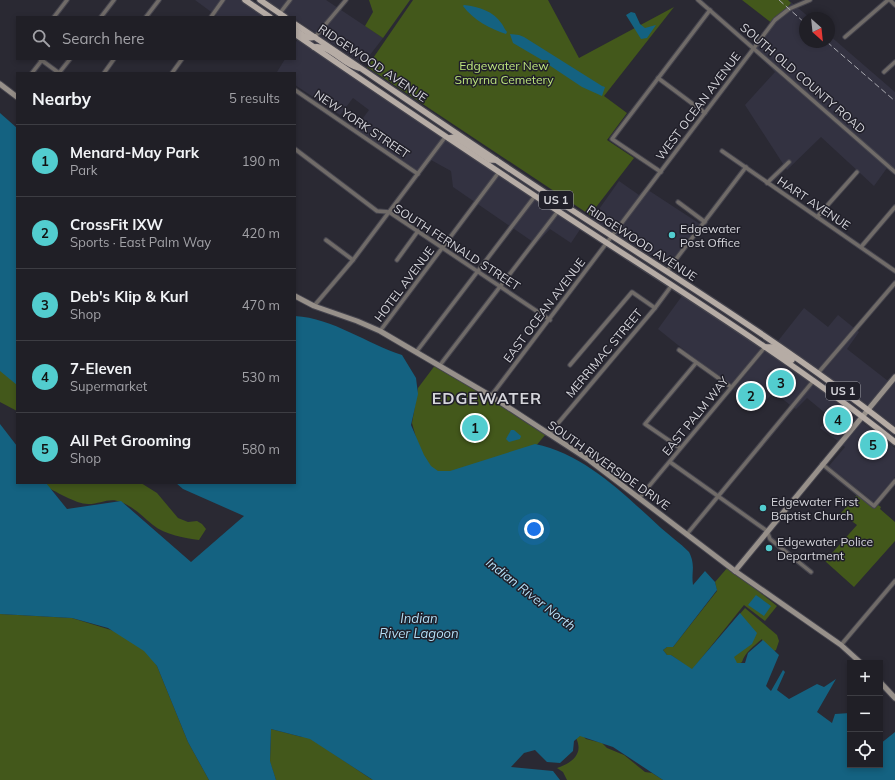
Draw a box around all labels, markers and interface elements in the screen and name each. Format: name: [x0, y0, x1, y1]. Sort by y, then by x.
north arrow: [799, 12, 835, 48]
search box: [16, 16, 296, 60]
street label: SOUTH OLD COUNTY ROAD: [737, 20, 869, 136]
street label: RIDGEWOOD AVENUE: [316, 21, 430, 105]
icon: search: [30, 27, 52, 49]
text: Search here: [62, 29, 144, 48]
street label: WEST OCEAN AVENUE: [652, 49, 744, 163]
park label: Edgewater New Smyrna Cemetery: [454, 58, 554, 87]
street label: NEW YORK STREET: [312, 87, 413, 162]
text: Nearby: [32, 88, 91, 109]
text: 5 results: [229, 90, 280, 106]
text: Menard-May Park: [70, 143, 199, 162]
text: 1: [41, 153, 49, 169]
text: 190 m: [242, 153, 280, 169]
text: Park: [70, 162, 97, 178]
street label: HART AVENUE: [775, 173, 853, 233]
road number: US 1: [539, 191, 573, 209]
street label: SOUTH FERNALD STREET: [391, 201, 524, 294]
street label: RIDGEWOOD AVENUE: [584, 202, 700, 284]
text: CrossFit IXW: [70, 215, 163, 234]
place label: Edgewater Post Office: [680, 221, 741, 250]
text: 2: [41, 225, 49, 241]
text: 420 m: [242, 225, 280, 241]
marker: Edgewater Post Office: [667, 230, 677, 240]
text: Sports · East Palm Way: [70, 234, 211, 250]
street label: HOTEL AVENUE: [371, 243, 437, 325]
street label: EAST OCEAN AVENUE: [500, 255, 588, 365]
text: Deb's Klip & Kurl: [70, 287, 188, 306]
text: 3: [41, 297, 49, 313]
text: 470 m: [242, 297, 280, 313]
street label: MERRIMAC STREET: [562, 305, 646, 401]
text: Shop: [70, 306, 101, 322]
text: 7-Eleven: [70, 359, 132, 378]
pin: 3: [768, 368, 794, 398]
text: 4: [41, 369, 49, 385]
text: 530 m: [242, 369, 280, 385]
street label: EAST PALM WAY: [659, 373, 732, 458]
text: Supermarket: [70, 378, 147, 394]
pin: 2: [738, 381, 764, 411]
road number: US 1: [826, 382, 860, 400]
district label: EDGEWATER: [432, 388, 542, 408]
pin: 4: [825, 405, 851, 435]
pin: 1: [462, 413, 488, 443]
street label: SOUTH RIVERSIDE DRIVE: [545, 417, 673, 513]
pin: 5: [860, 430, 886, 460]
text: All Pet Grooming: [70, 431, 191, 450]
text: 5: [41, 441, 49, 457]
text: 580 m: [242, 441, 280, 457]
text: Shop: [70, 450, 101, 466]
place label: Edgewater First Baptist Church: [771, 494, 859, 523]
marker: Edgewater First Baptist Church: [758, 503, 768, 513]
your location: [524, 519, 544, 539]
place label: Edgewater Police Department: [777, 534, 873, 563]
marker: Edgewater Police Department: [764, 543, 774, 553]
water label: Indian River North: [483, 554, 579, 634]
water label: Indian River Lagoon: [379, 610, 459, 641]
map controls: [847, 660, 883, 768]
button: +: [847, 660, 883, 696]
button: −: [847, 696, 883, 732]
button: locate: [847, 732, 883, 768]

